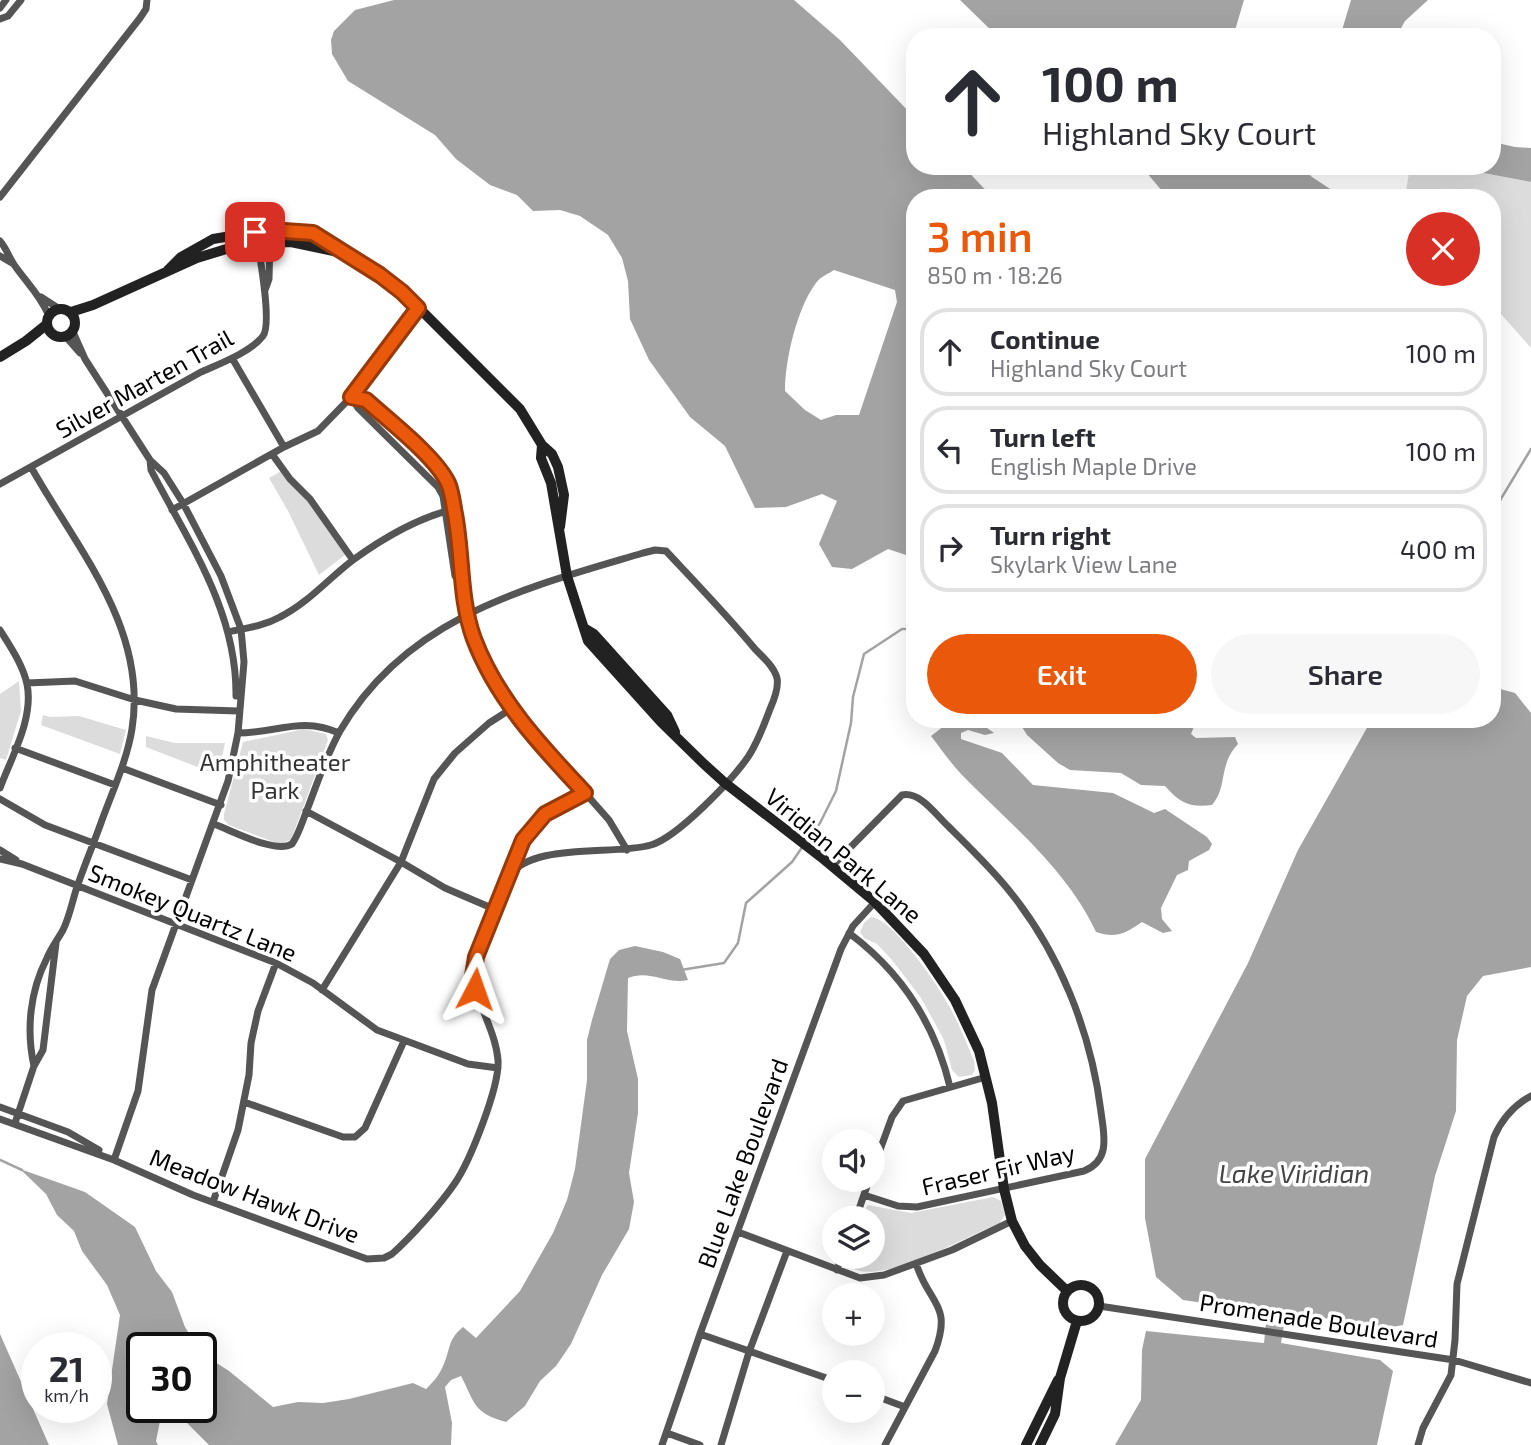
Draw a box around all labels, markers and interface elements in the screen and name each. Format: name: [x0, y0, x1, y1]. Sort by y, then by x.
text: 100 m: [1042, 53, 1179, 112]
icon: ahead: [927, 56, 1018, 147]
text: Highland Sky Court: [1042, 113, 1316, 151]
pin: [225, 202, 285, 262]
text: 3 min: [927, 210, 1033, 260]
button: close: [1406, 212, 1480, 286]
icon: arrive: [236, 213, 274, 251]
text: 850 m · 18:26: [927, 261, 1063, 289]
street label: Silver Marten Trail: [50, 322, 238, 444]
text: Continue: [990, 323, 1100, 354]
icon: ahead: [931, 333, 969, 371]
text: 100 m: [1406, 337, 1476, 368]
text: Highland Sky Court: [990, 354, 1187, 382]
text: Turn left: [990, 421, 1096, 452]
icon: left: [931, 431, 969, 469]
text: 100 m: [1406, 435, 1476, 466]
text: English Maple Drive: [990, 452, 1197, 480]
text: Turn right: [990, 519, 1111, 550]
icon: right: [931, 529, 969, 567]
text: 400 m: [1400, 533, 1476, 564]
text: Skylark View Lane: [990, 550, 1177, 578]
button: Exit: [927, 634, 1197, 714]
button: Share: [1211, 634, 1480, 714]
park label: Amphitheater Park: [200, 747, 351, 804]
street label: Viridian Park Lane: [760, 781, 928, 929]
street label: Smokey Quartz Lane: [85, 857, 301, 967]
position arrow: [438, 952, 512, 1026]
street label: Blue Lake Boulevard: [691, 1054, 793, 1272]
map controls: [822, 1129, 885, 1423]
button: sound: [822, 1129, 885, 1192]
street label: Fraser Fir Way: [919, 1137, 1078, 1201]
street label: Meadow Hawk Drive: [146, 1142, 364, 1248]
water label: Lake Viridian: [1219, 1157, 1369, 1188]
button: layers: [822, 1206, 885, 1269]
button: +: [822, 1283, 885, 1346]
street label: Promenade Boulevard: [1198, 1287, 1440, 1353]
speed limit sign: 30: [126, 1332, 217, 1423]
text: 21: [49, 1347, 84, 1389]
button: −: [822, 1360, 885, 1423]
text: km/h: [44, 1384, 89, 1406]

